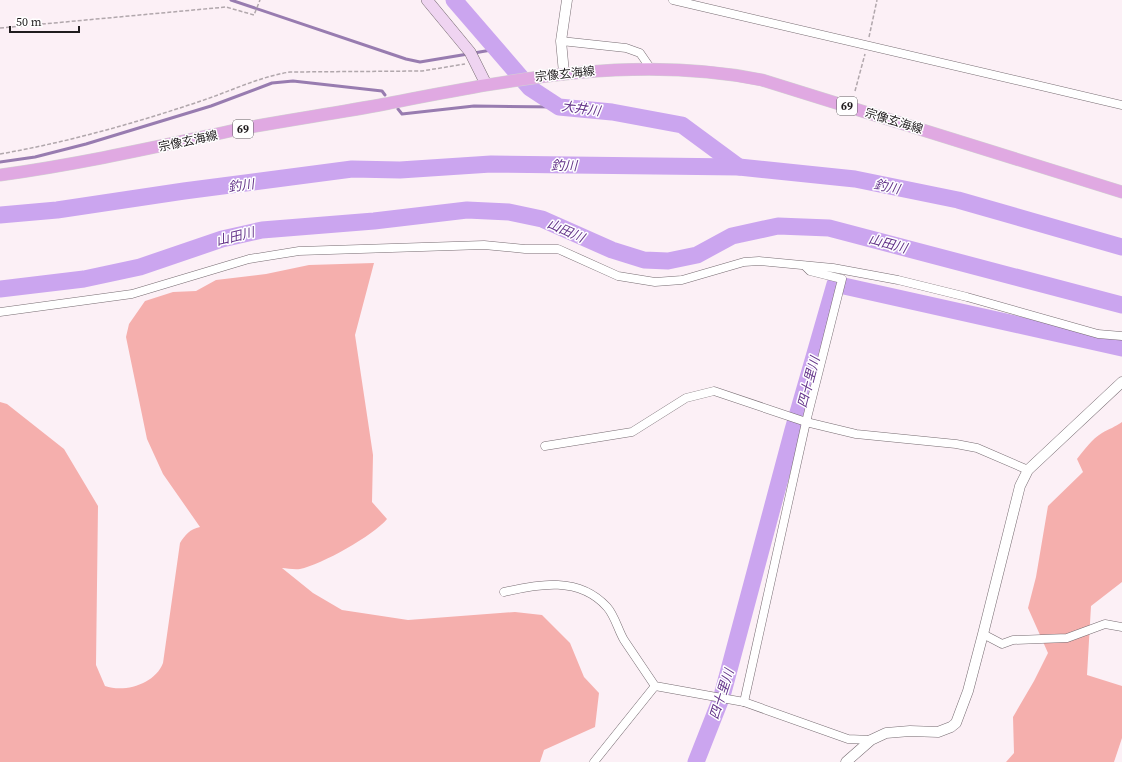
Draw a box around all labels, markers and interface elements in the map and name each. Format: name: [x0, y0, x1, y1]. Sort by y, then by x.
scale bar: [10, 8, 79, 34]
text: 50 m: [16, 14, 42, 30]
street label: 宗像玄海線: [534, 63, 596, 85]
water label: 大井川: [560, 97, 603, 120]
road number: 69: [837, 97, 857, 115]
street label: 宗像玄海線: [863, 105, 925, 137]
road number: 69: [233, 120, 253, 138]
street label: 宗像玄海線: [157, 127, 219, 155]
water label: 釣川: [551, 157, 579, 174]
water label: 釣川: [227, 175, 257, 196]
water label: 釣川: [872, 175, 903, 198]
water label: 山田川: [545, 215, 589, 247]
water label: 山田川: [214, 223, 258, 249]
water label: 山田川: [867, 230, 911, 257]
water label: 四十里川: [794, 353, 824, 409]
water label: 四十里川: [705, 665, 738, 722]

